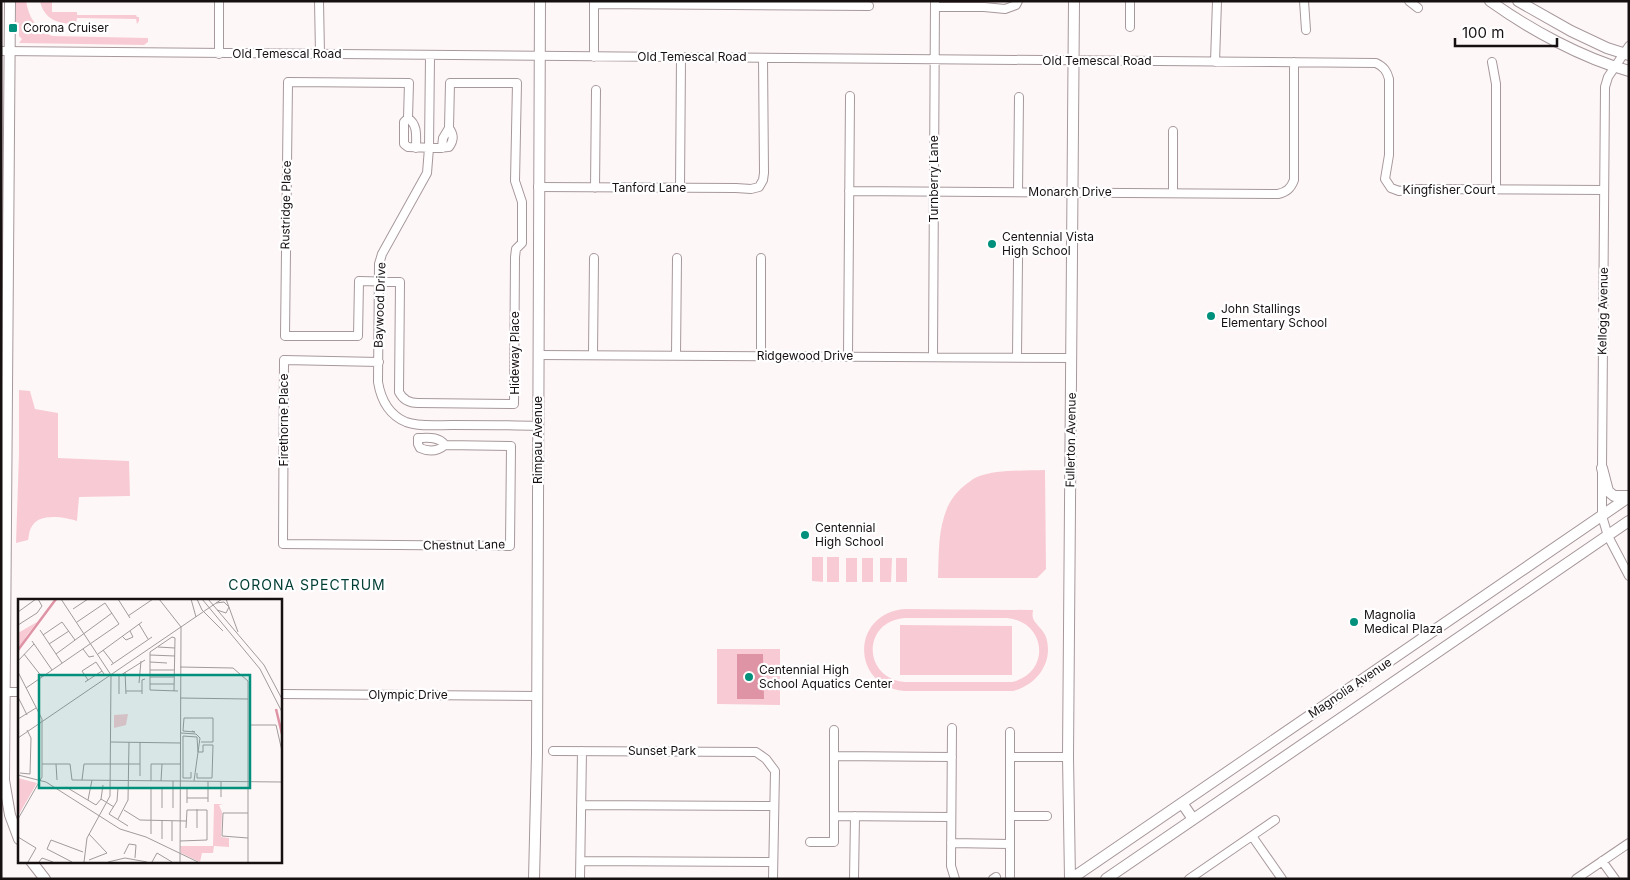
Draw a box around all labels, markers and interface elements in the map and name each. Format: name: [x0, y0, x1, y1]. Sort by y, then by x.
scale bar: [1455, 15, 1558, 47]
place label: Corona Cruiser: [23, 20, 109, 35]
marker: Corona Cruiser: [7, 22, 19, 34]
text: 100 m: [1462, 23, 1504, 42]
street label: Old Temescal Road: [232, 46, 342, 61]
street label: Old Temescal Road: [637, 49, 747, 64]
street label: Old Temescal Road: [1042, 53, 1152, 68]
street label: Turnberry Lane: [926, 135, 941, 223]
street label: Rustridge Place: [277, 160, 294, 250]
street label: Tanford Lane: [612, 180, 686, 195]
street label: Kingfisher Court: [1403, 182, 1496, 197]
street label: Monarch Drive: [1028, 184, 1112, 199]
place label: Centennial Vista High School: [1002, 229, 1094, 258]
marker: Centennial Vista High School: [986, 238, 998, 250]
street label: Baywood Drive: [371, 262, 388, 348]
street label: Kellogg Avenue: [1594, 267, 1611, 355]
place label: John Stallings Elementary School: [1221, 301, 1327, 330]
marker: John Stallings Elementary School: [1205, 310, 1217, 322]
street label: Hideway Place: [507, 311, 522, 395]
street label: Ridgewood Drive: [757, 348, 853, 363]
street label: Firethorne Place: [276, 374, 291, 466]
street label: Fullerton Avenue: [1062, 392, 1079, 488]
street label: Rimpau Avenue: [530, 396, 545, 484]
place label: Centennial High School: [815, 520, 884, 549]
marker: Centennial High School: [799, 529, 811, 541]
street label: Chestnut Lane: [423, 536, 505, 553]
district label: CORONA SPECTRUM: [228, 576, 386, 593]
inset map: [18, 599, 281, 862]
place label: Magnolia Medical Plaza: [1364, 607, 1443, 636]
marker: Magnolia Medical Plaza: [1348, 616, 1360, 628]
street label: Magnolia Avenue: [1305, 654, 1394, 721]
place label: Centennial High School Aquatics Center: [759, 662, 893, 691]
marker: Centennial High School Aquatics Center: [743, 671, 755, 683]
street label: Olympic Drive: [368, 687, 448, 702]
street label: Sunset Park: [628, 743, 697, 758]

